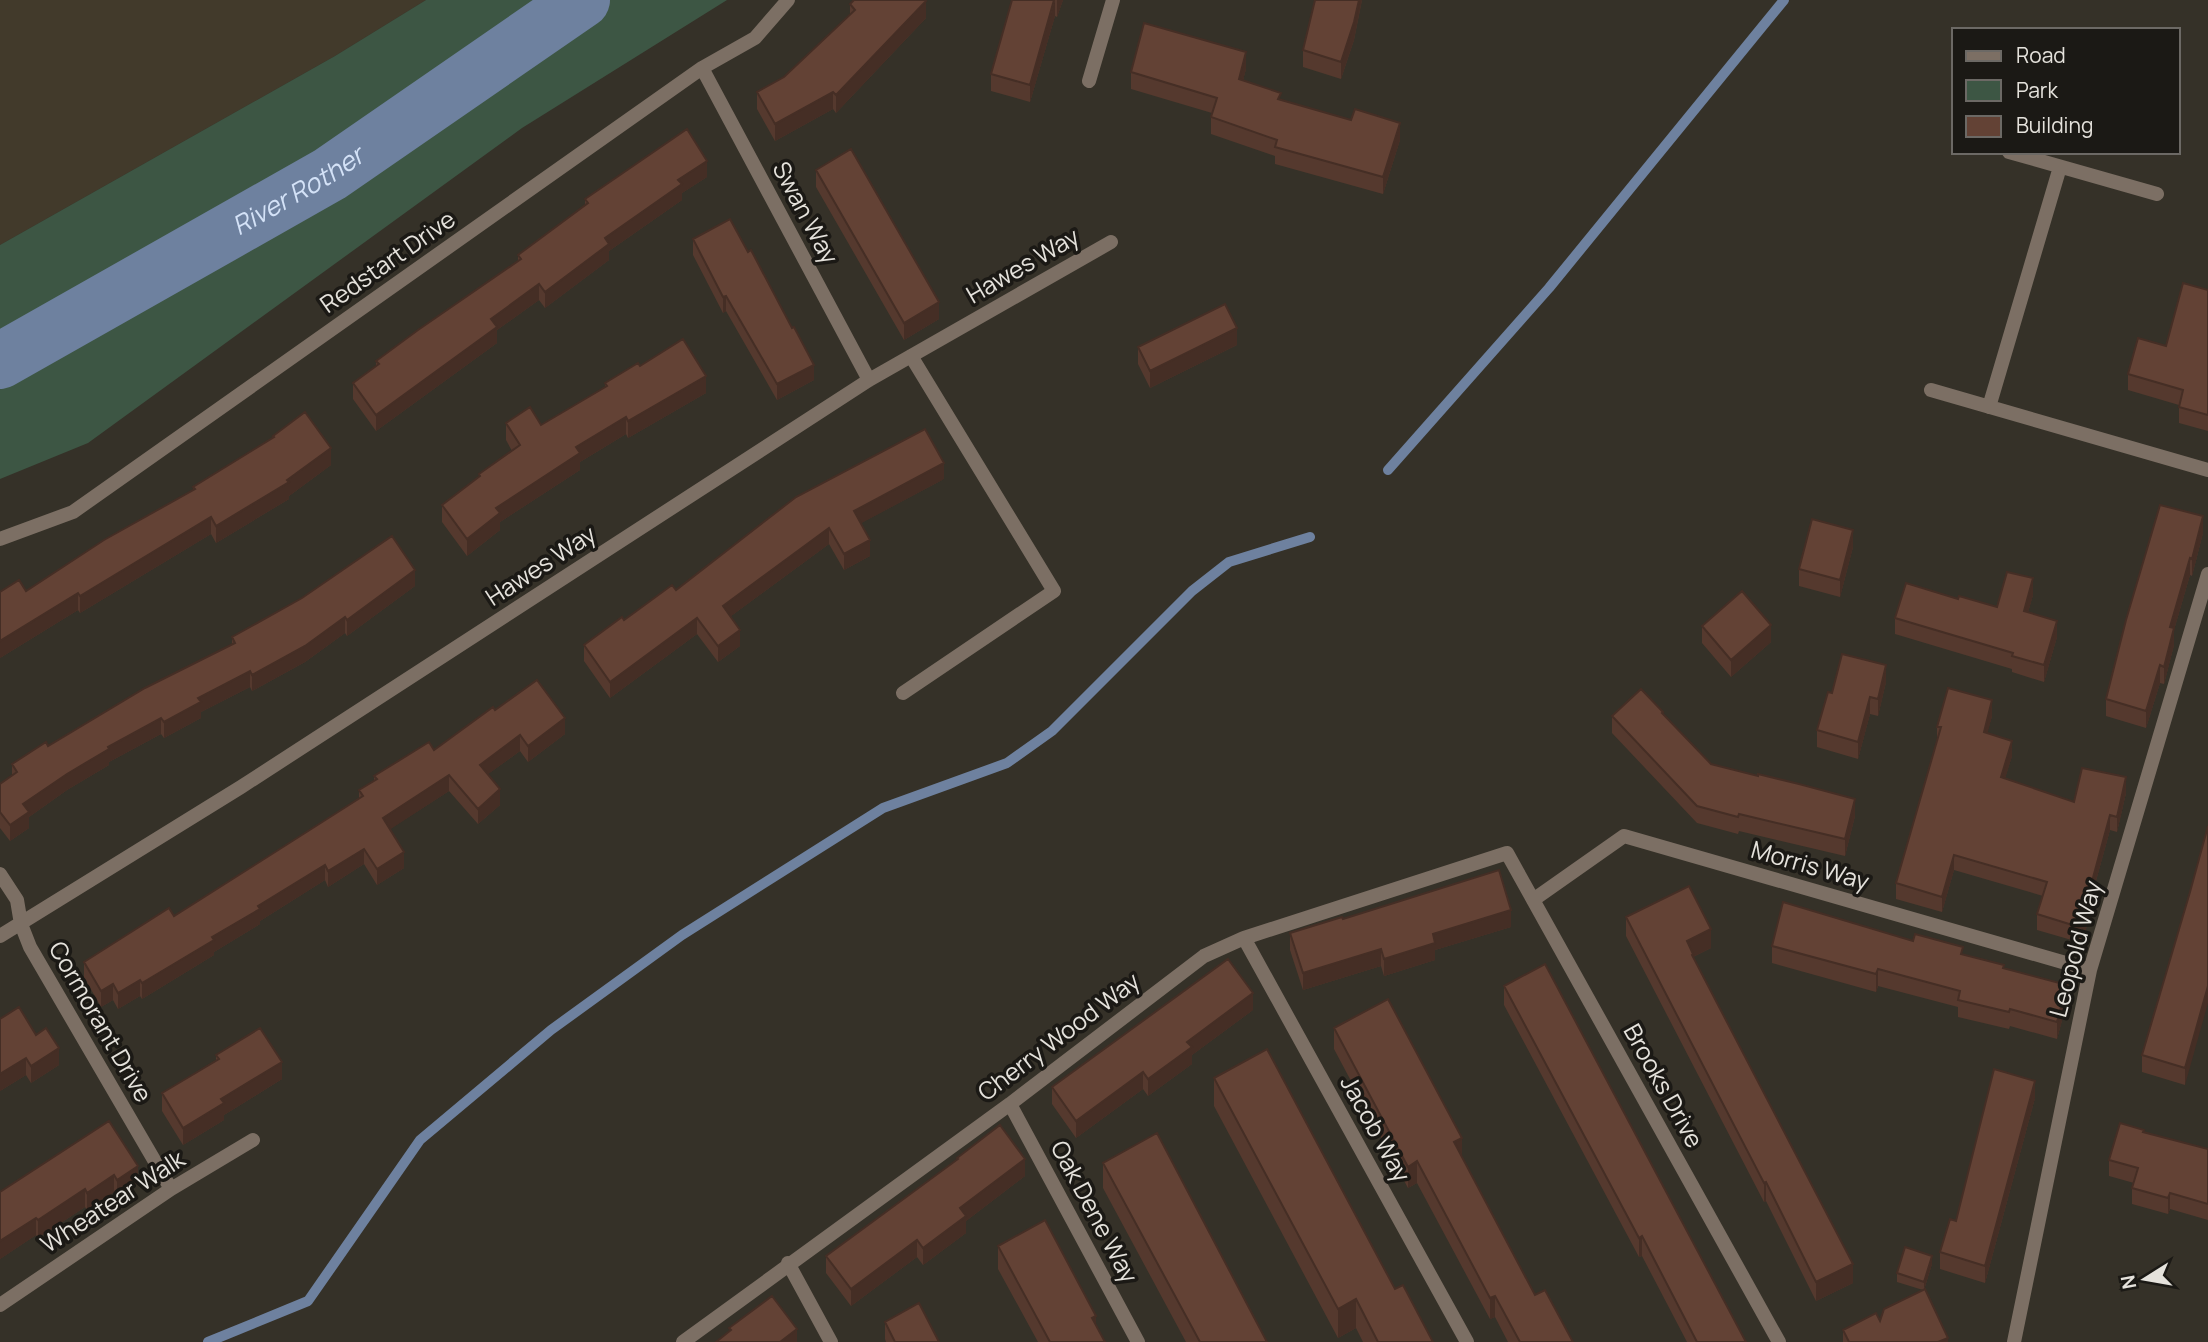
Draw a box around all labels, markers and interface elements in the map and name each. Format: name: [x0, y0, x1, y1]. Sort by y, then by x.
legend: [1952, 28, 2180, 154]
text: Road: [2016, 41, 2066, 69]
text: Park: [2016, 76, 2058, 104]
text: Building: [2016, 111, 2093, 139]
water label: River Rother: [225, 135, 373, 243]
street label: Swan Way: [766, 155, 847, 270]
street label: Redstart Drive: [313, 202, 461, 320]
street label: Hawes Way: [960, 219, 1085, 310]
street label: Hawes Way: [479, 517, 602, 613]
street label: Morris Way: [1748, 832, 1874, 897]
street label: Leopold Way: [2040, 876, 2109, 1021]
street label: Cormorant Drive: [42, 935, 161, 1108]
street label: Cherry Wood Way: [970, 964, 1146, 1108]
street label: Brooks Drive: [1617, 1017, 1712, 1153]
street label: Jacob Way: [1333, 1069, 1419, 1188]
street label: Oak Dene Way: [1044, 1134, 1147, 1289]
street label: Wheatear Walk: [34, 1141, 192, 1260]
north arrow: [2110, 1244, 2180, 1314]
text: N: [2114, 1273, 2142, 1291]

